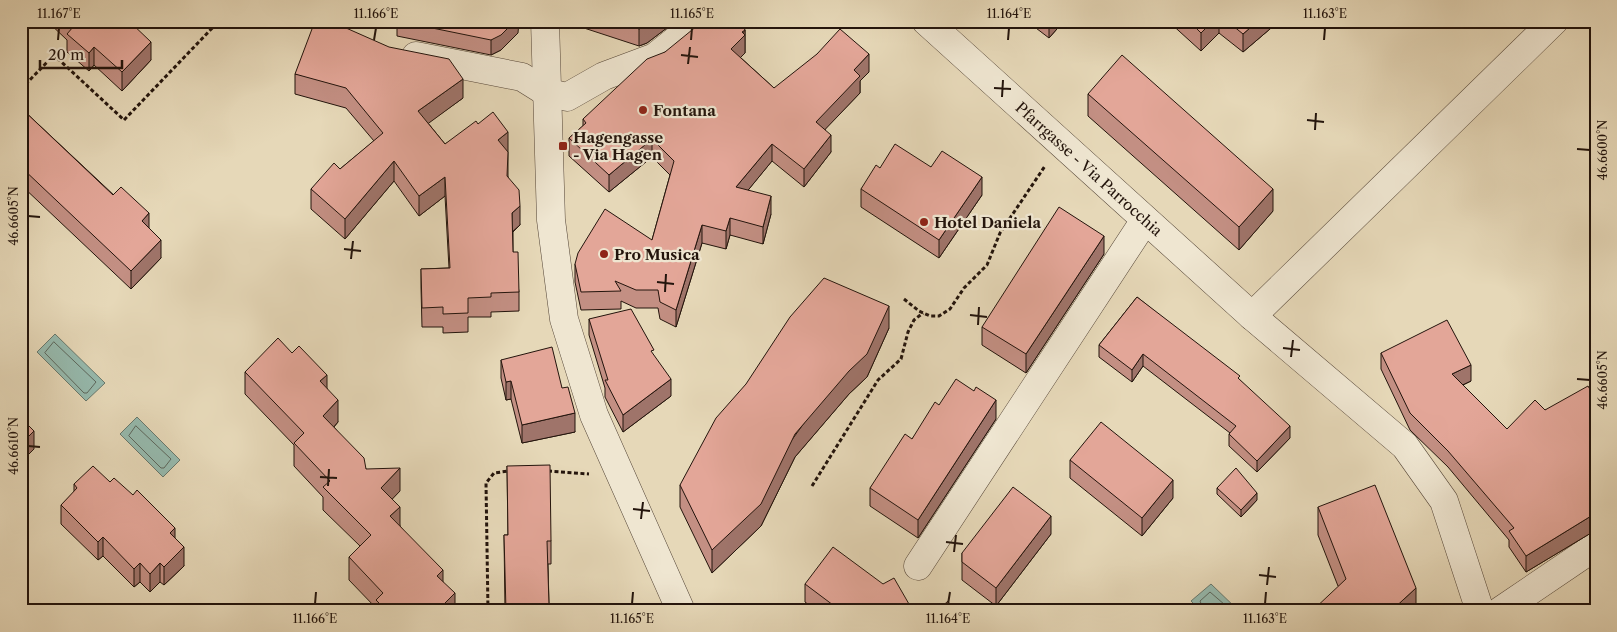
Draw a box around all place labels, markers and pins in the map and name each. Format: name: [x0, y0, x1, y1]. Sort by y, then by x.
place label: Fontana: [653, 101, 716, 120]
marker: Fontana: [637, 104, 649, 116]
place label: Hagengasse - Via Hagen: [573, 128, 663, 164]
marker: Hagengasse - Via Hagen: [557, 140, 569, 152]
place label: Hotel Daniela: [934, 213, 1041, 232]
marker: Hotel Daniela: [918, 216, 930, 228]
place label: Pro Musica: [614, 245, 700, 264]
marker: Pro Musica: [598, 248, 610, 260]

